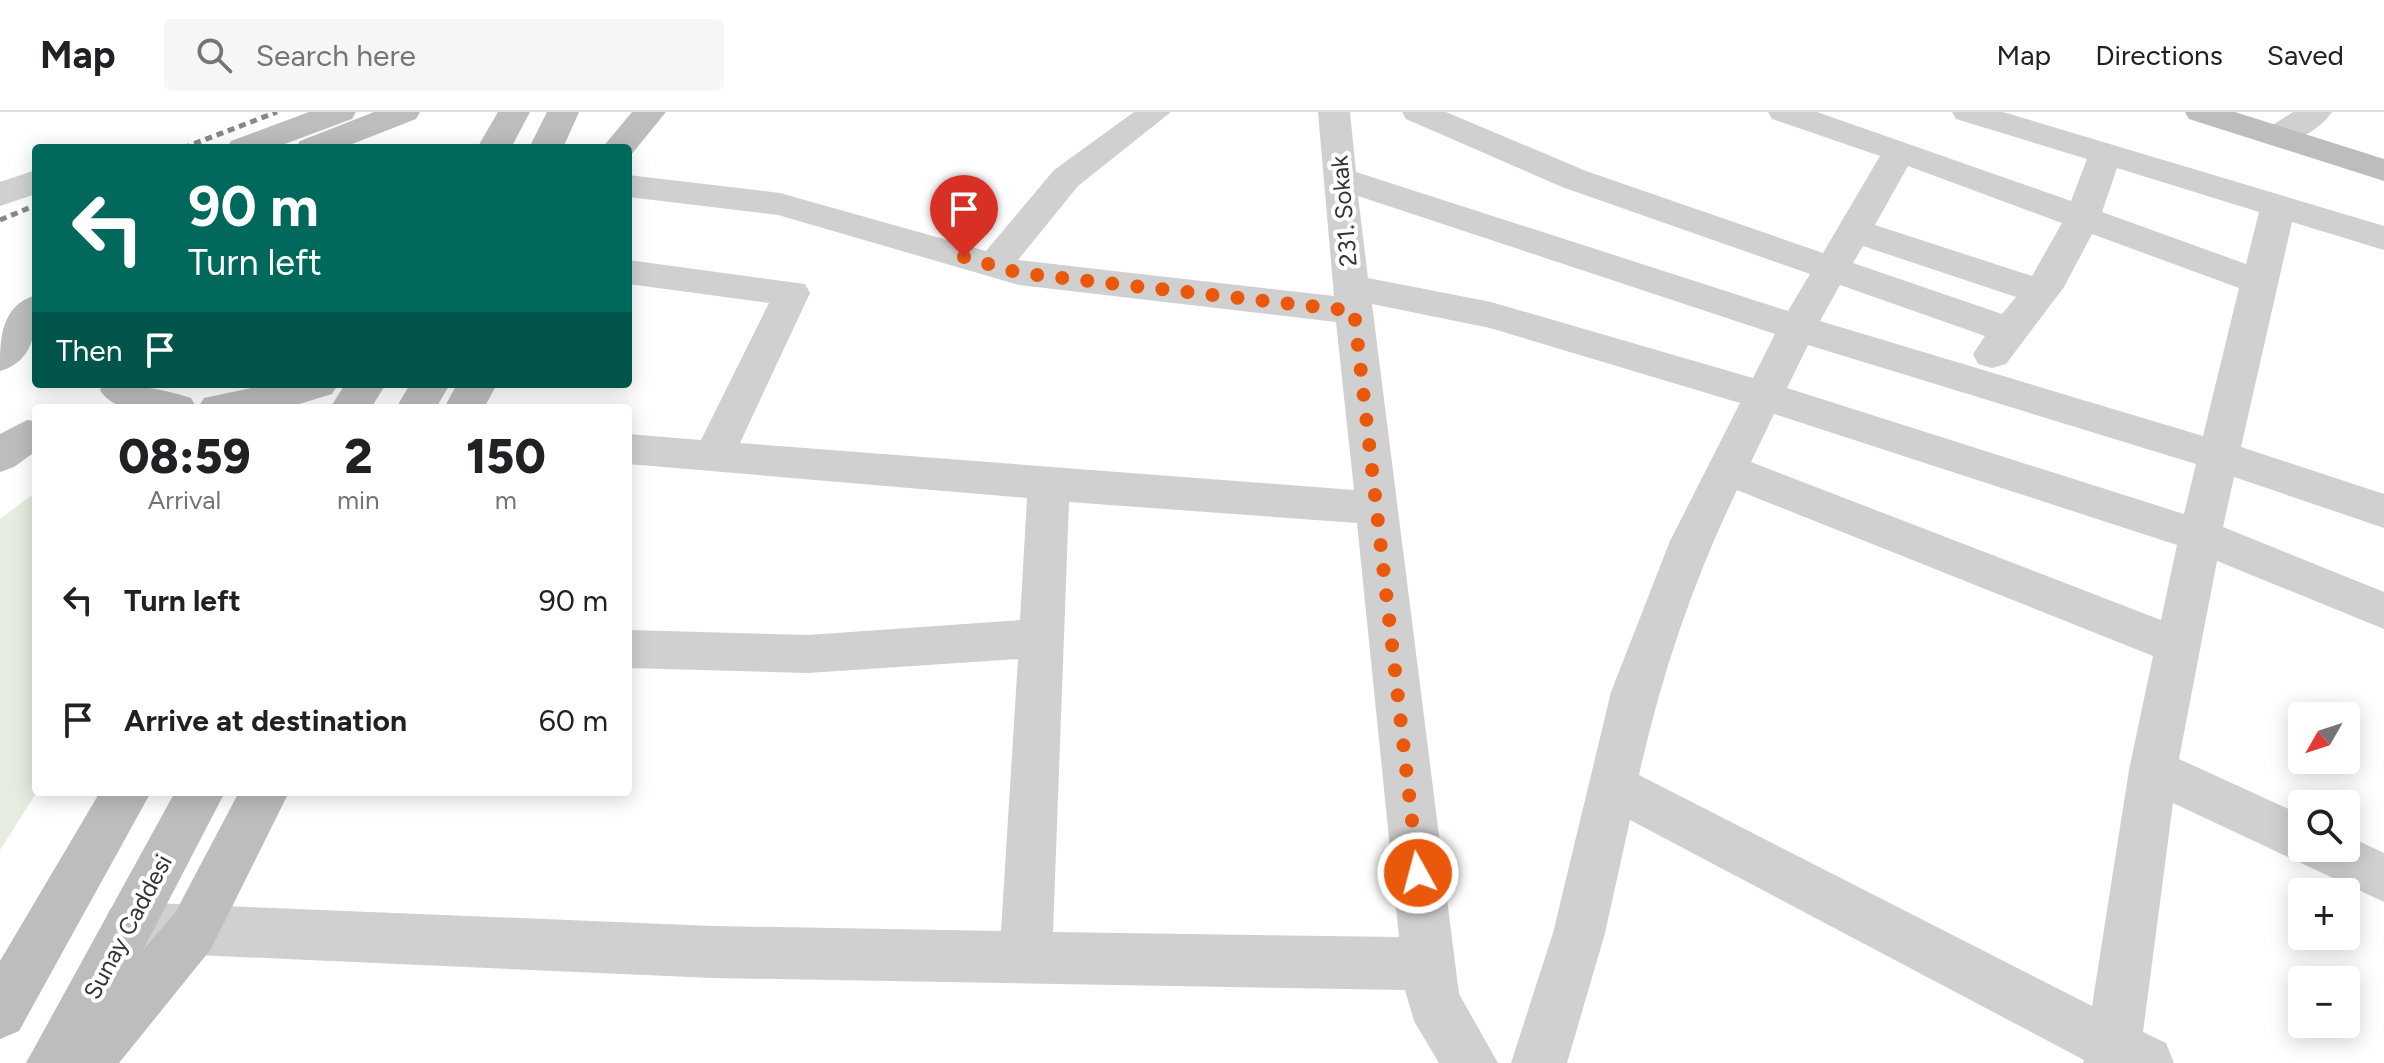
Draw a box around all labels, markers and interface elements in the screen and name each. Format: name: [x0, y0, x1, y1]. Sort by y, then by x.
search box: [164, 19, 724, 91]
text: Map: [40, 32, 116, 78]
icon: search: [192, 33, 236, 77]
text: Search here: [256, 37, 416, 74]
text: Map: [1997, 38, 2051, 72]
text: Directions: [2095, 38, 2223, 72]
text: Saved: [2267, 38, 2344, 72]
street label: 231. Sokak: [1324, 154, 1363, 268]
text: 90 m: [188, 173, 319, 240]
pin: [930, 175, 998, 257]
icon: left: [56, 176, 160, 280]
icon: arrive: [942, 187, 986, 231]
text: Turn left: [188, 241, 322, 284]
icon: arrive: [138, 328, 182, 372]
text: Then: [56, 332, 122, 369]
text: 08:59: [118, 427, 251, 485]
text: 2: [344, 427, 372, 485]
text: 150: [466, 427, 546, 485]
text: Arrival: [148, 484, 221, 516]
text: min: [337, 484, 380, 516]
text: m: [495, 484, 517, 516]
icon: left: [56, 578, 100, 622]
text: Turn left: [124, 582, 241, 619]
text: 90 m: [539, 582, 608, 619]
icon: arrive: [56, 698, 100, 742]
text: Arrive at destination: [124, 702, 407, 739]
text: 60 m: [539, 702, 608, 739]
north arrow: [2288, 702, 2360, 774]
map controls: [2288, 702, 2360, 1038]
button: search: [2288, 790, 2360, 862]
position arrow: [1376, 831, 1460, 915]
street label: Sunay Caddesi: [77, 849, 178, 1004]
button: +: [2288, 878, 2360, 950]
button: −: [2288, 966, 2360, 1038]

